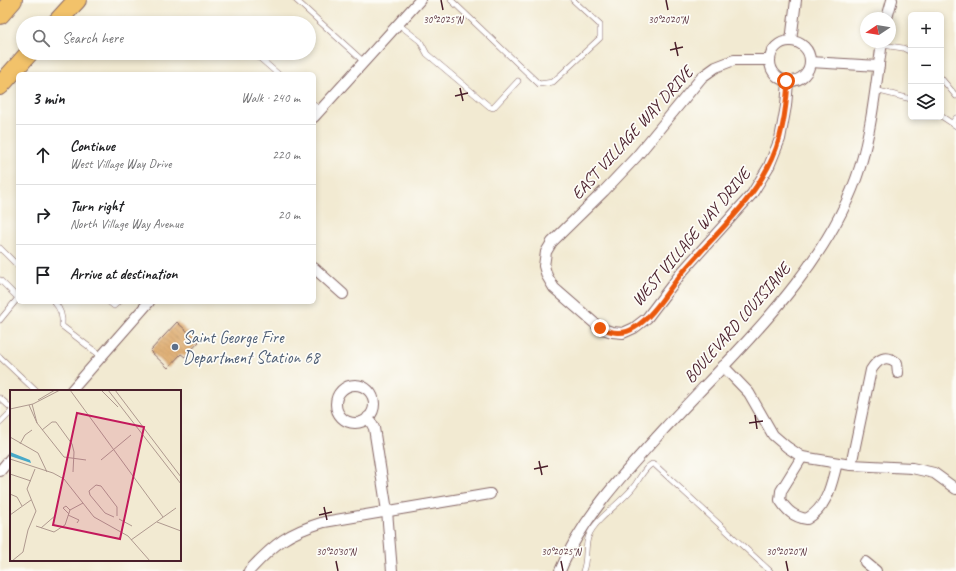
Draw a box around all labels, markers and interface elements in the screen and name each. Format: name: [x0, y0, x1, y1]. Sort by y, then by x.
north arrow: [860, 12, 896, 48]
map controls: [908, 12, 944, 120]
button: +: [908, 12, 944, 48]
text: 30°20'25"N: [423, 13, 465, 26]
text: 30°20'20"N: [648, 13, 690, 26]
search box: [16, 16, 316, 60]
icon: search: [30, 27, 52, 49]
text: Search here: [62, 29, 123, 48]
button: −: [908, 48, 944, 84]
street label: EAST VILLAGE WAY DRIVE: [567, 60, 699, 204]
route start: [777, 72, 795, 90]
button: layers: [908, 84, 944, 120]
text: 3 min: [32, 88, 65, 109]
text: Walk · 240 m: [241, 90, 300, 106]
text: Continue: [70, 137, 115, 156]
icon: ahead: [32, 144, 54, 166]
text: 220 m: [272, 147, 300, 163]
text: West Village Way Drive: [70, 156, 171, 172]
street label: WEST VILLAGE WAY DRIVE: [627, 162, 756, 310]
text: Turn right: [70, 197, 123, 216]
icon: right: [32, 204, 54, 226]
text: 20 m: [278, 207, 300, 223]
text: North Village Way Avenue: [70, 216, 183, 232]
street label: BOULEVARD LOUISIANE: [679, 257, 796, 387]
icon: arrive: [32, 264, 54, 286]
text: Arrive at destination: [70, 265, 177, 284]
route end: [591, 319, 609, 337]
place label: Saint George Fire Department Station 68: [183, 327, 322, 368]
marker: Saint George Fire Department Station 68: [170, 342, 180, 352]
inset map: [10, 390, 181, 561]
text: 30°20'30"N: [316, 545, 358, 558]
text: 30°20'25"N: [541, 545, 583, 558]
text: 30°20'20"N: [766, 545, 808, 558]

